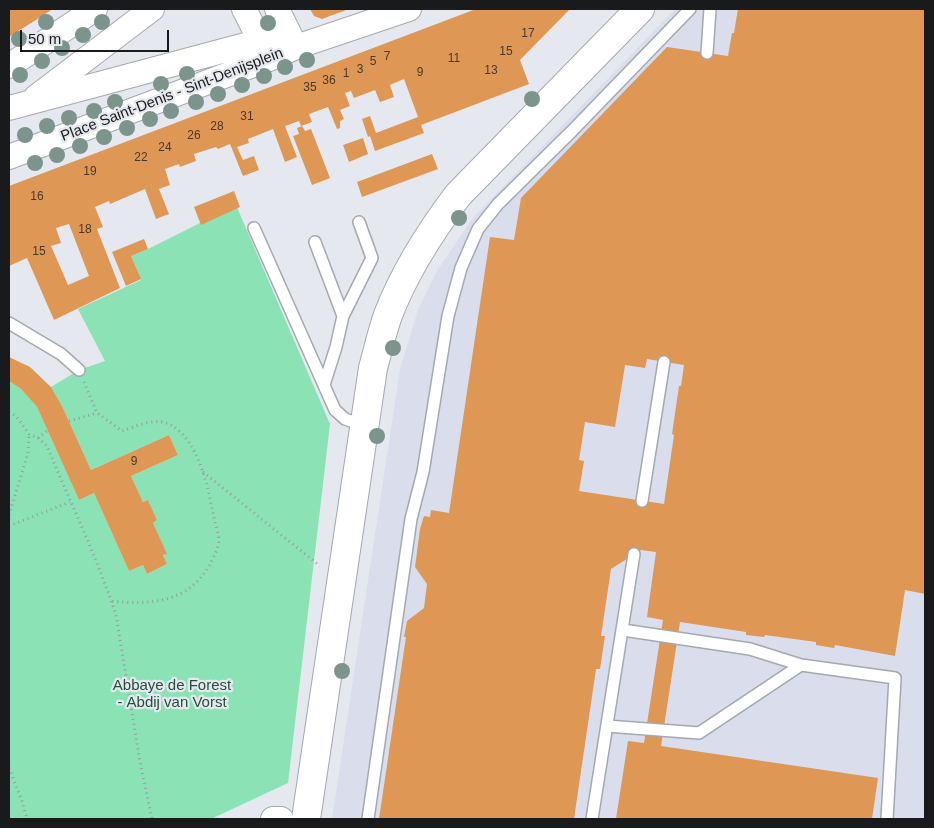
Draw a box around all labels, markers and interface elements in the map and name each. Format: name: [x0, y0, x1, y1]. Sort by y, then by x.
scale bar: [22, 20, 171, 52]
house number: 17: [521, 27, 535, 41]
text: 50 m: [28, 30, 61, 47]
street label: Place Saint-Denis - Sint-Denijsplein: [58, 44, 286, 146]
house number: 15: [499, 45, 513, 59]
house number: 7: [384, 50, 390, 64]
house number: 11: [448, 52, 460, 66]
house number: 5: [370, 55, 376, 69]
house number: 3: [357, 63, 363, 77]
house number: 13: [484, 64, 498, 78]
house number: 9: [417, 66, 423, 80]
house number: 1: [343, 67, 349, 81]
house number: 36: [322, 74, 336, 88]
house number: 35: [303, 81, 317, 95]
house number: 31: [240, 110, 254, 124]
house number: 28: [210, 120, 224, 134]
house number: 26: [187, 129, 201, 143]
house number: 24: [158, 141, 172, 155]
house number: 22: [134, 151, 148, 165]
house number: 19: [83, 165, 97, 179]
house number: 16: [30, 190, 44, 204]
house number: 18: [78, 223, 92, 237]
house number: 15: [32, 245, 46, 259]
house number: 9: [131, 455, 137, 469]
park label: Abbaye de Forest - Abdij van Vorst: [113, 677, 231, 712]

